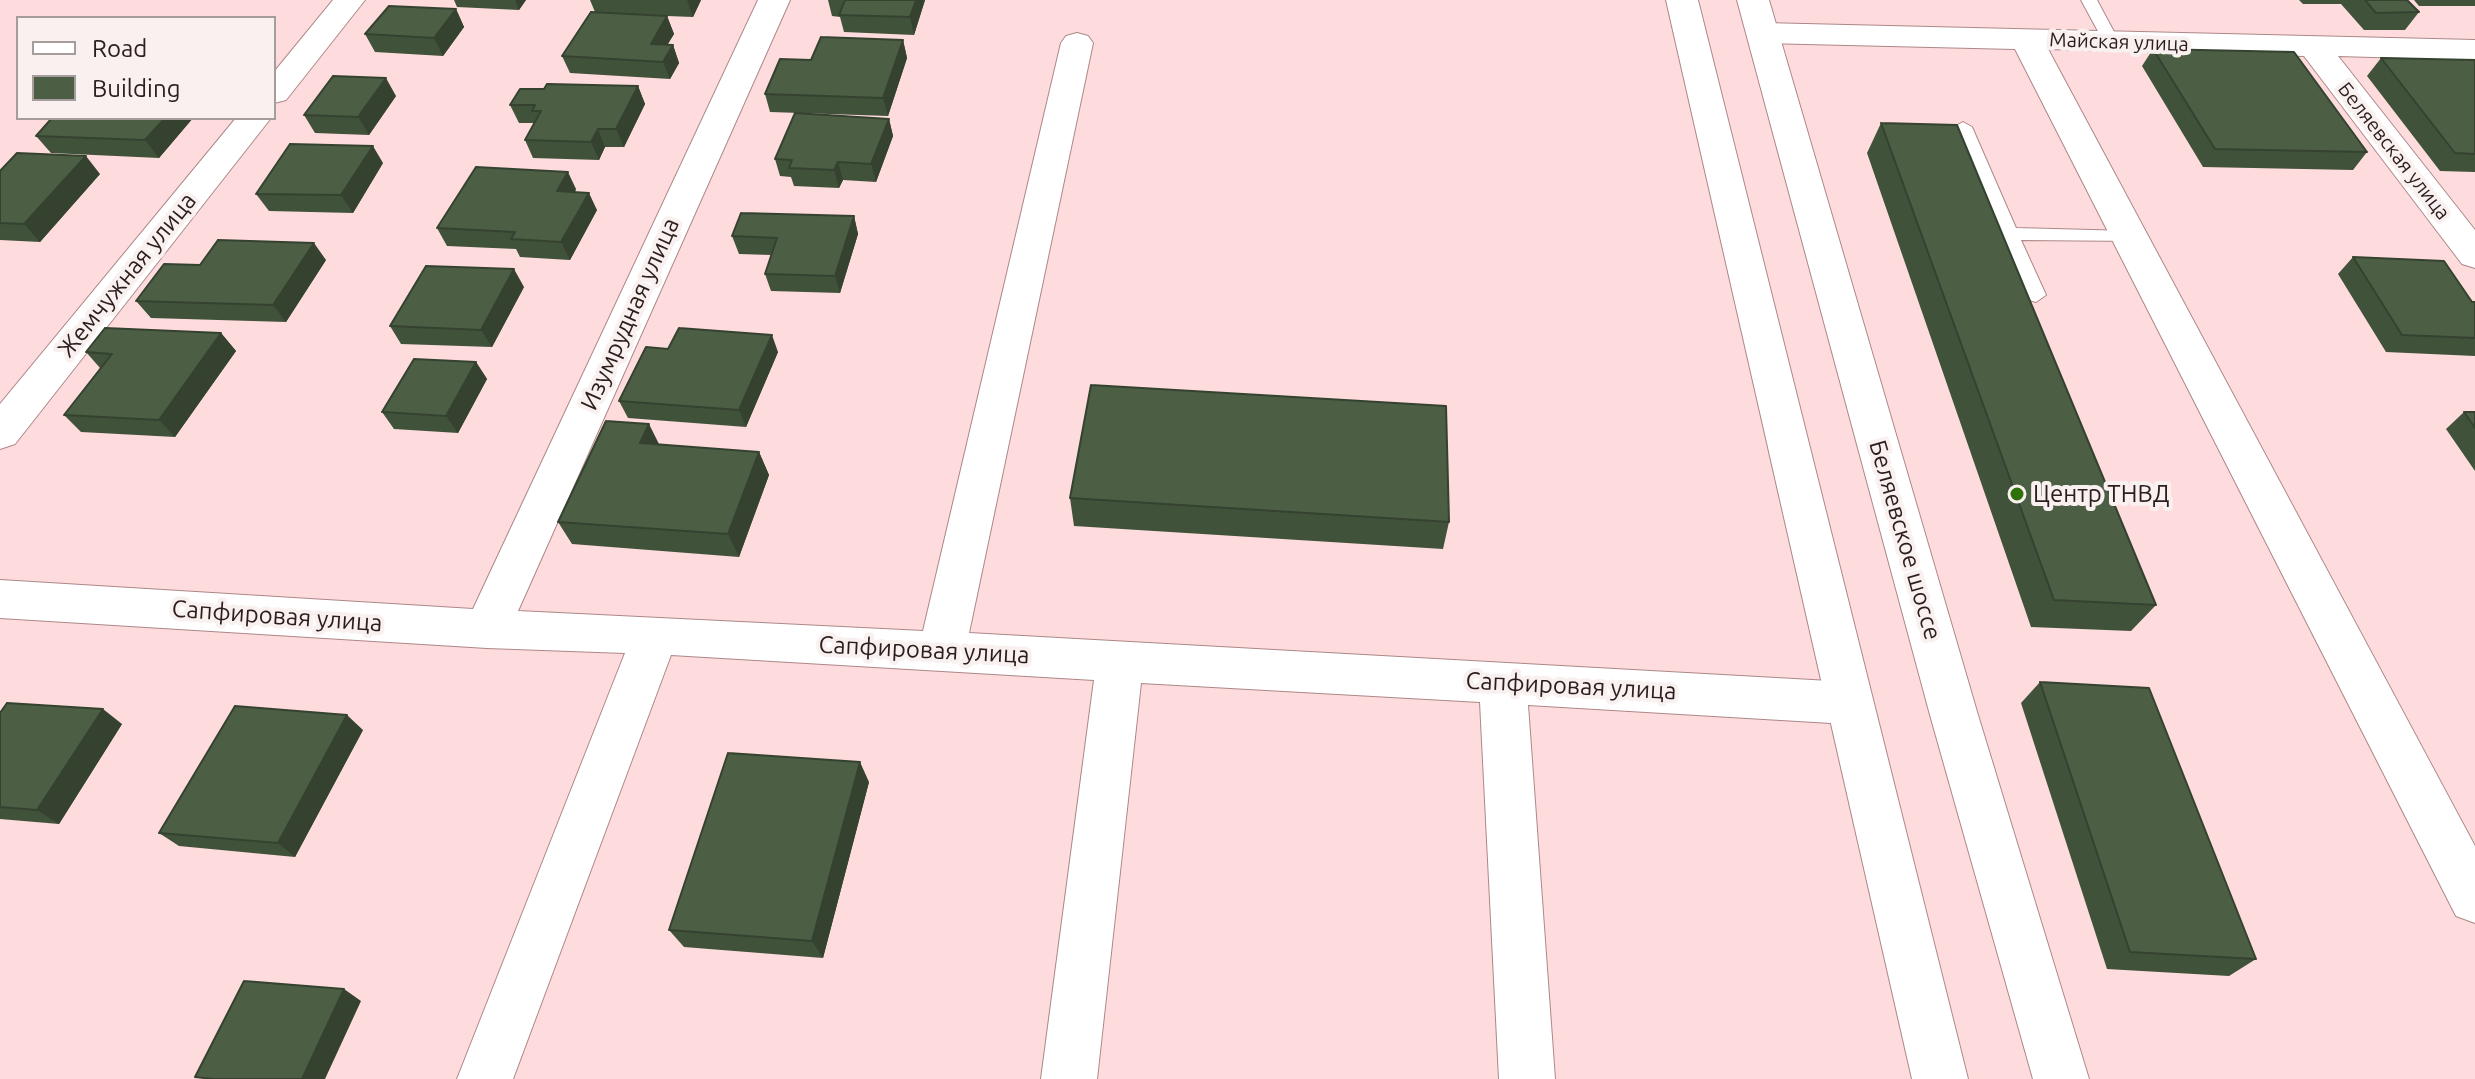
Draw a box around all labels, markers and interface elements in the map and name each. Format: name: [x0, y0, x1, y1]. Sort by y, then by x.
legend: [16, 16, 276, 120]
street label: Майская улица: [2049, 28, 2189, 56]
text: Road: [92, 35, 147, 62]
text: Building: [92, 75, 180, 102]
street label: Беляевская улица: [2333, 77, 2455, 225]
street label: Жемчужная улица: [52, 187, 202, 363]
street label: Изумрудная улица: [575, 213, 685, 415]
street label: Беляевское шоссе: [1863, 437, 1947, 643]
place label: Центр ТНВД: [2033, 480, 2169, 508]
marker: Центр ТНВД: [2008, 485, 2026, 503]
street label: Сапфировая улица: [171, 594, 383, 638]
street label: Сапфировая улица: [818, 630, 1030, 670]
street label: Сапфировая улица: [1465, 666, 1677, 706]

